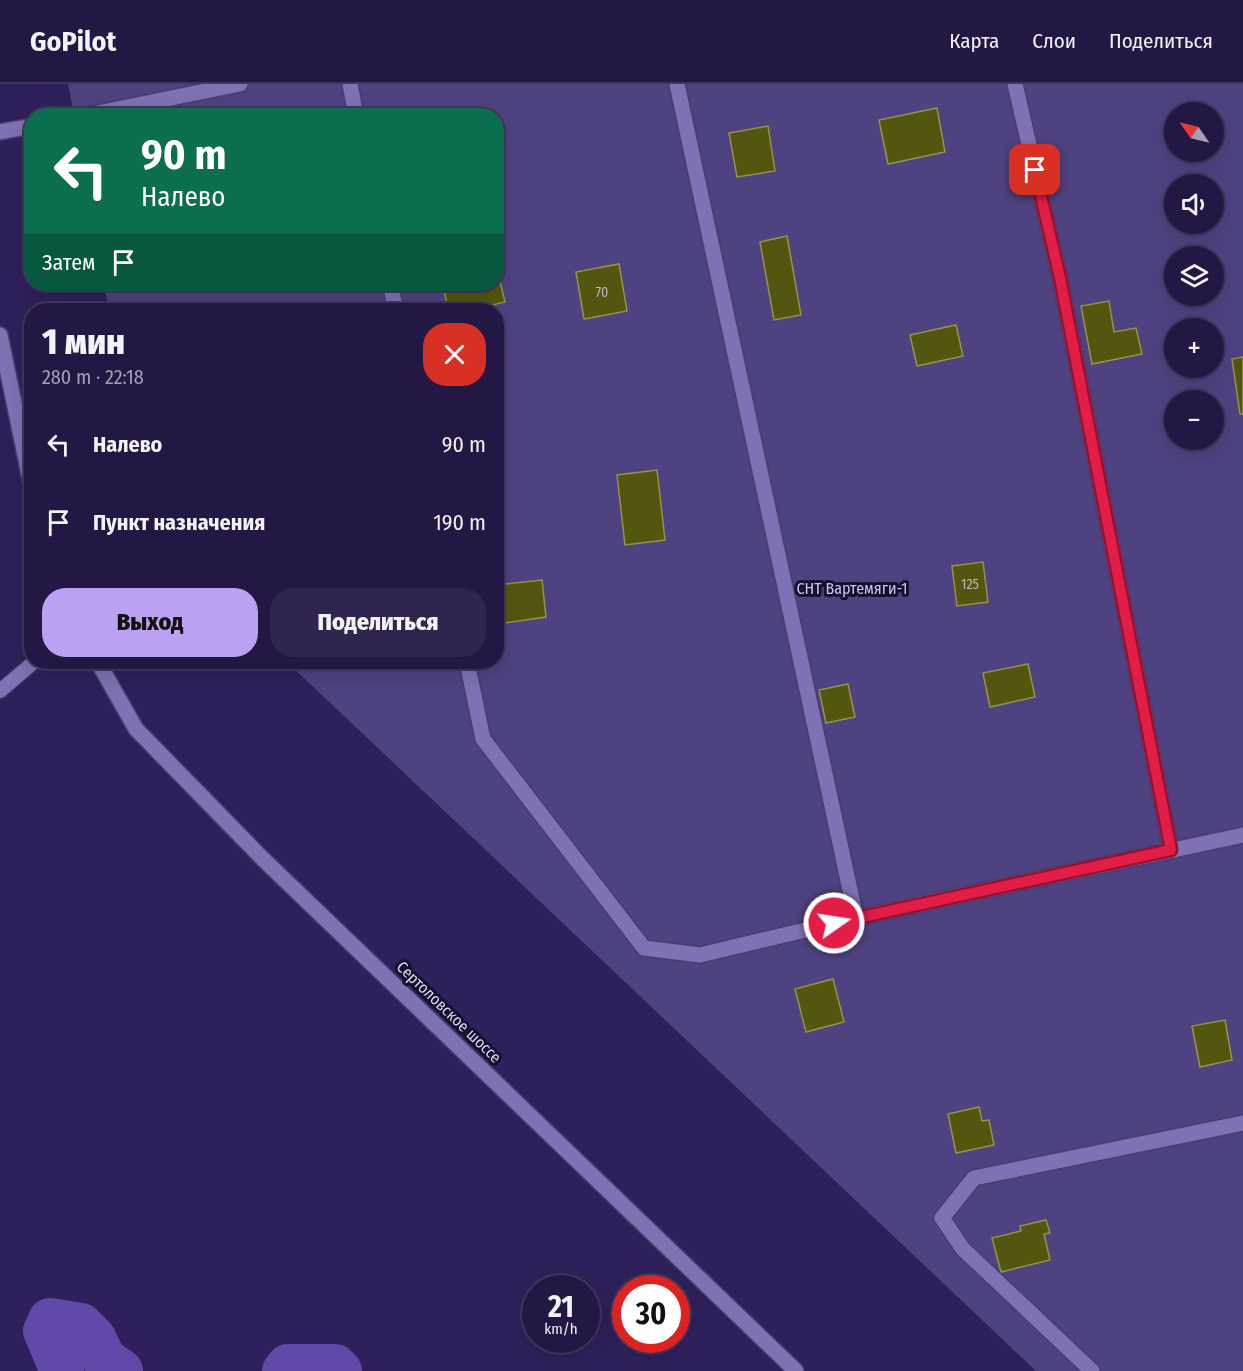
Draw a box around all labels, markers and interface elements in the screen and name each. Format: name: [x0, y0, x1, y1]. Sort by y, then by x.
text: GoPilot: [30, 25, 116, 58]
text: Карта: [949, 28, 999, 54]
text: Слои: [1032, 28, 1076, 54]
text: Поделиться: [1109, 28, 1213, 54]
north arrow: [1164, 102, 1224, 162]
map controls: [1164, 102, 1224, 450]
text: 90 m: [141, 130, 226, 180]
icon: left: [42, 132, 120, 210]
pin: [1009, 144, 1060, 195]
icon: arrive: [1018, 153, 1051, 186]
button: sound: [1164, 174, 1224, 234]
text: Налево: [141, 181, 225, 213]
icon: arrive: [107, 246, 140, 279]
button: layers: [1164, 246, 1224, 306]
text: Затем: [42, 249, 95, 276]
house number: 70: [596, 284, 608, 301]
button: +: [1164, 318, 1224, 378]
text: 1 мин: [42, 320, 125, 364]
button: close: [423, 323, 486, 386]
text: 280 m · 22:18: [42, 365, 144, 389]
button: −: [1164, 390, 1224, 450]
icon: left: [42, 428, 75, 461]
text: Налево: [93, 431, 162, 458]
text: 90 m: [442, 431, 486, 458]
icon: arrive: [42, 506, 75, 539]
text: Пункт назначения: [93, 509, 265, 536]
text: 190 m: [433, 509, 486, 536]
house number: 125: [961, 576, 979, 593]
park label: СНТ Вартемяги-1: [796, 579, 908, 598]
button: Выход: [42, 588, 258, 657]
button: Поделиться: [270, 588, 486, 657]
position arrow: [802, 891, 866, 955]
street label: Сертоловское шоссе: [393, 957, 505, 1067]
speed limit sign: 30: [612, 1275, 690, 1353]
text: 21: [548, 1289, 574, 1325]
text: km/h: [544, 1320, 578, 1338]

